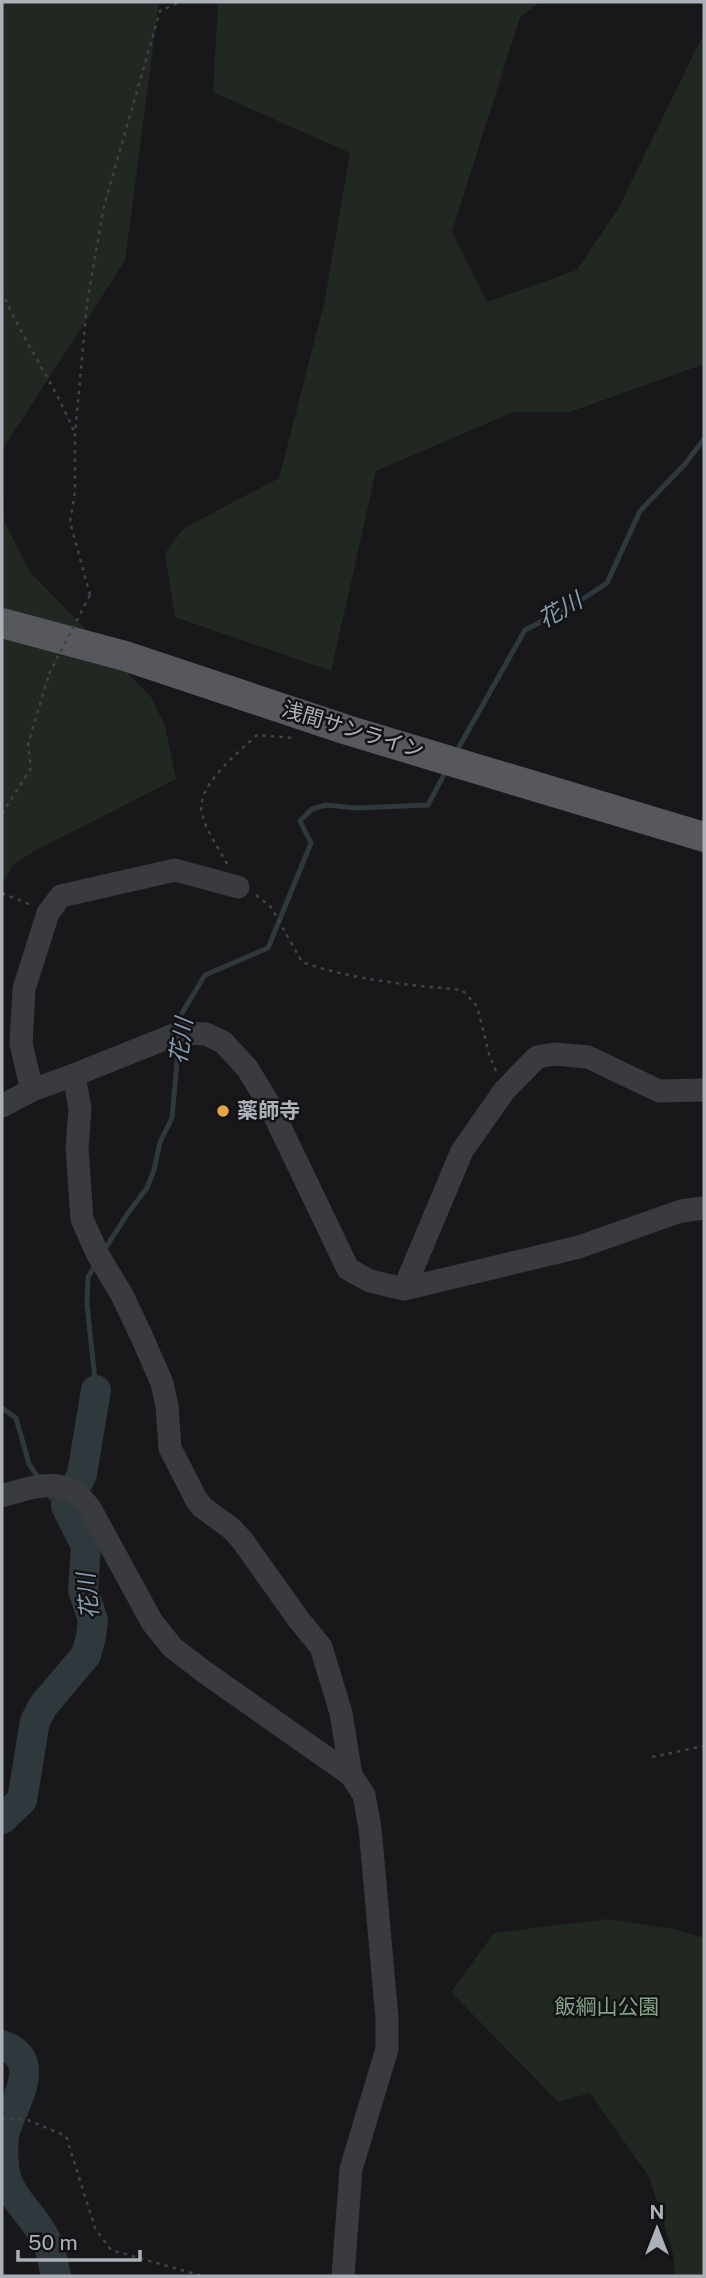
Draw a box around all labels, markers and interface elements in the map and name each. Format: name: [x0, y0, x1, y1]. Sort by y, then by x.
water label: 花川: [533, 585, 589, 633]
street label: 浅間サンライン: [279, 696, 427, 763]
water label: 花川: [164, 1013, 197, 1066]
place label: 薬師寺: [237, 1098, 300, 1123]
marker: 薬師寺: [215, 1103, 231, 1119]
water label: 花川: [71, 1569, 103, 1620]
park label: 飯綱山公園: [555, 1994, 660, 2019]
north arrow: [622, 2194, 692, 2264]
text: N: [650, 2201, 664, 2223]
scale bar: [18, 2218, 140, 2262]
text: 50 m: [28, 2230, 78, 2255]

